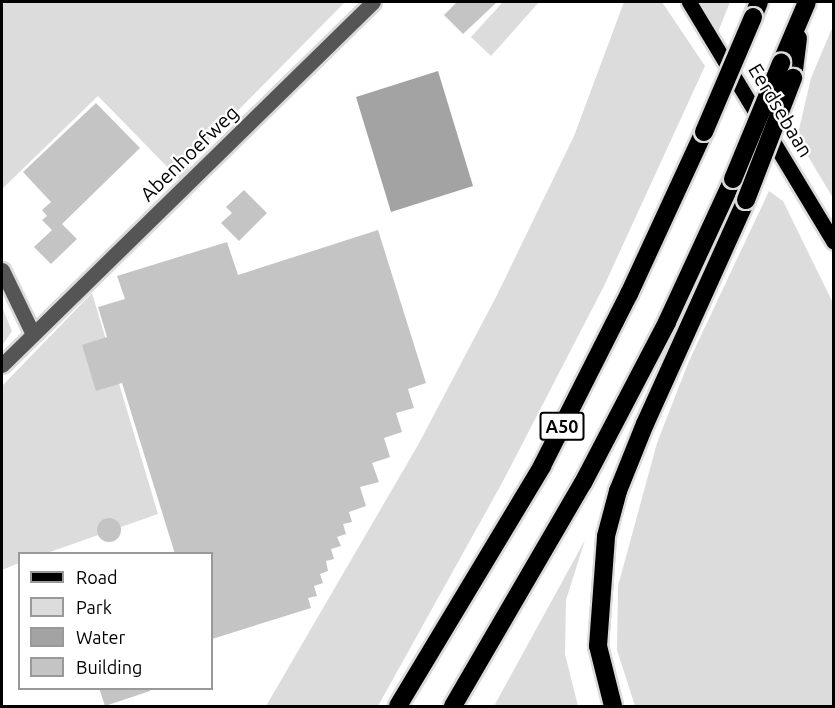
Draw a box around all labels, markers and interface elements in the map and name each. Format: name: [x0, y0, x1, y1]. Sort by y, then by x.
street label: Eerdsebaan: [744, 59, 818, 161]
street label: Abenhoefweg: [135, 100, 243, 206]
road number: A50: [540, 411, 584, 441]
legend: [18, 552, 213, 690]
text: Road: [76, 567, 118, 587]
text: Park: [76, 597, 112, 617]
text: Water: [76, 627, 125, 647]
text: Building: [76, 657, 142, 677]

